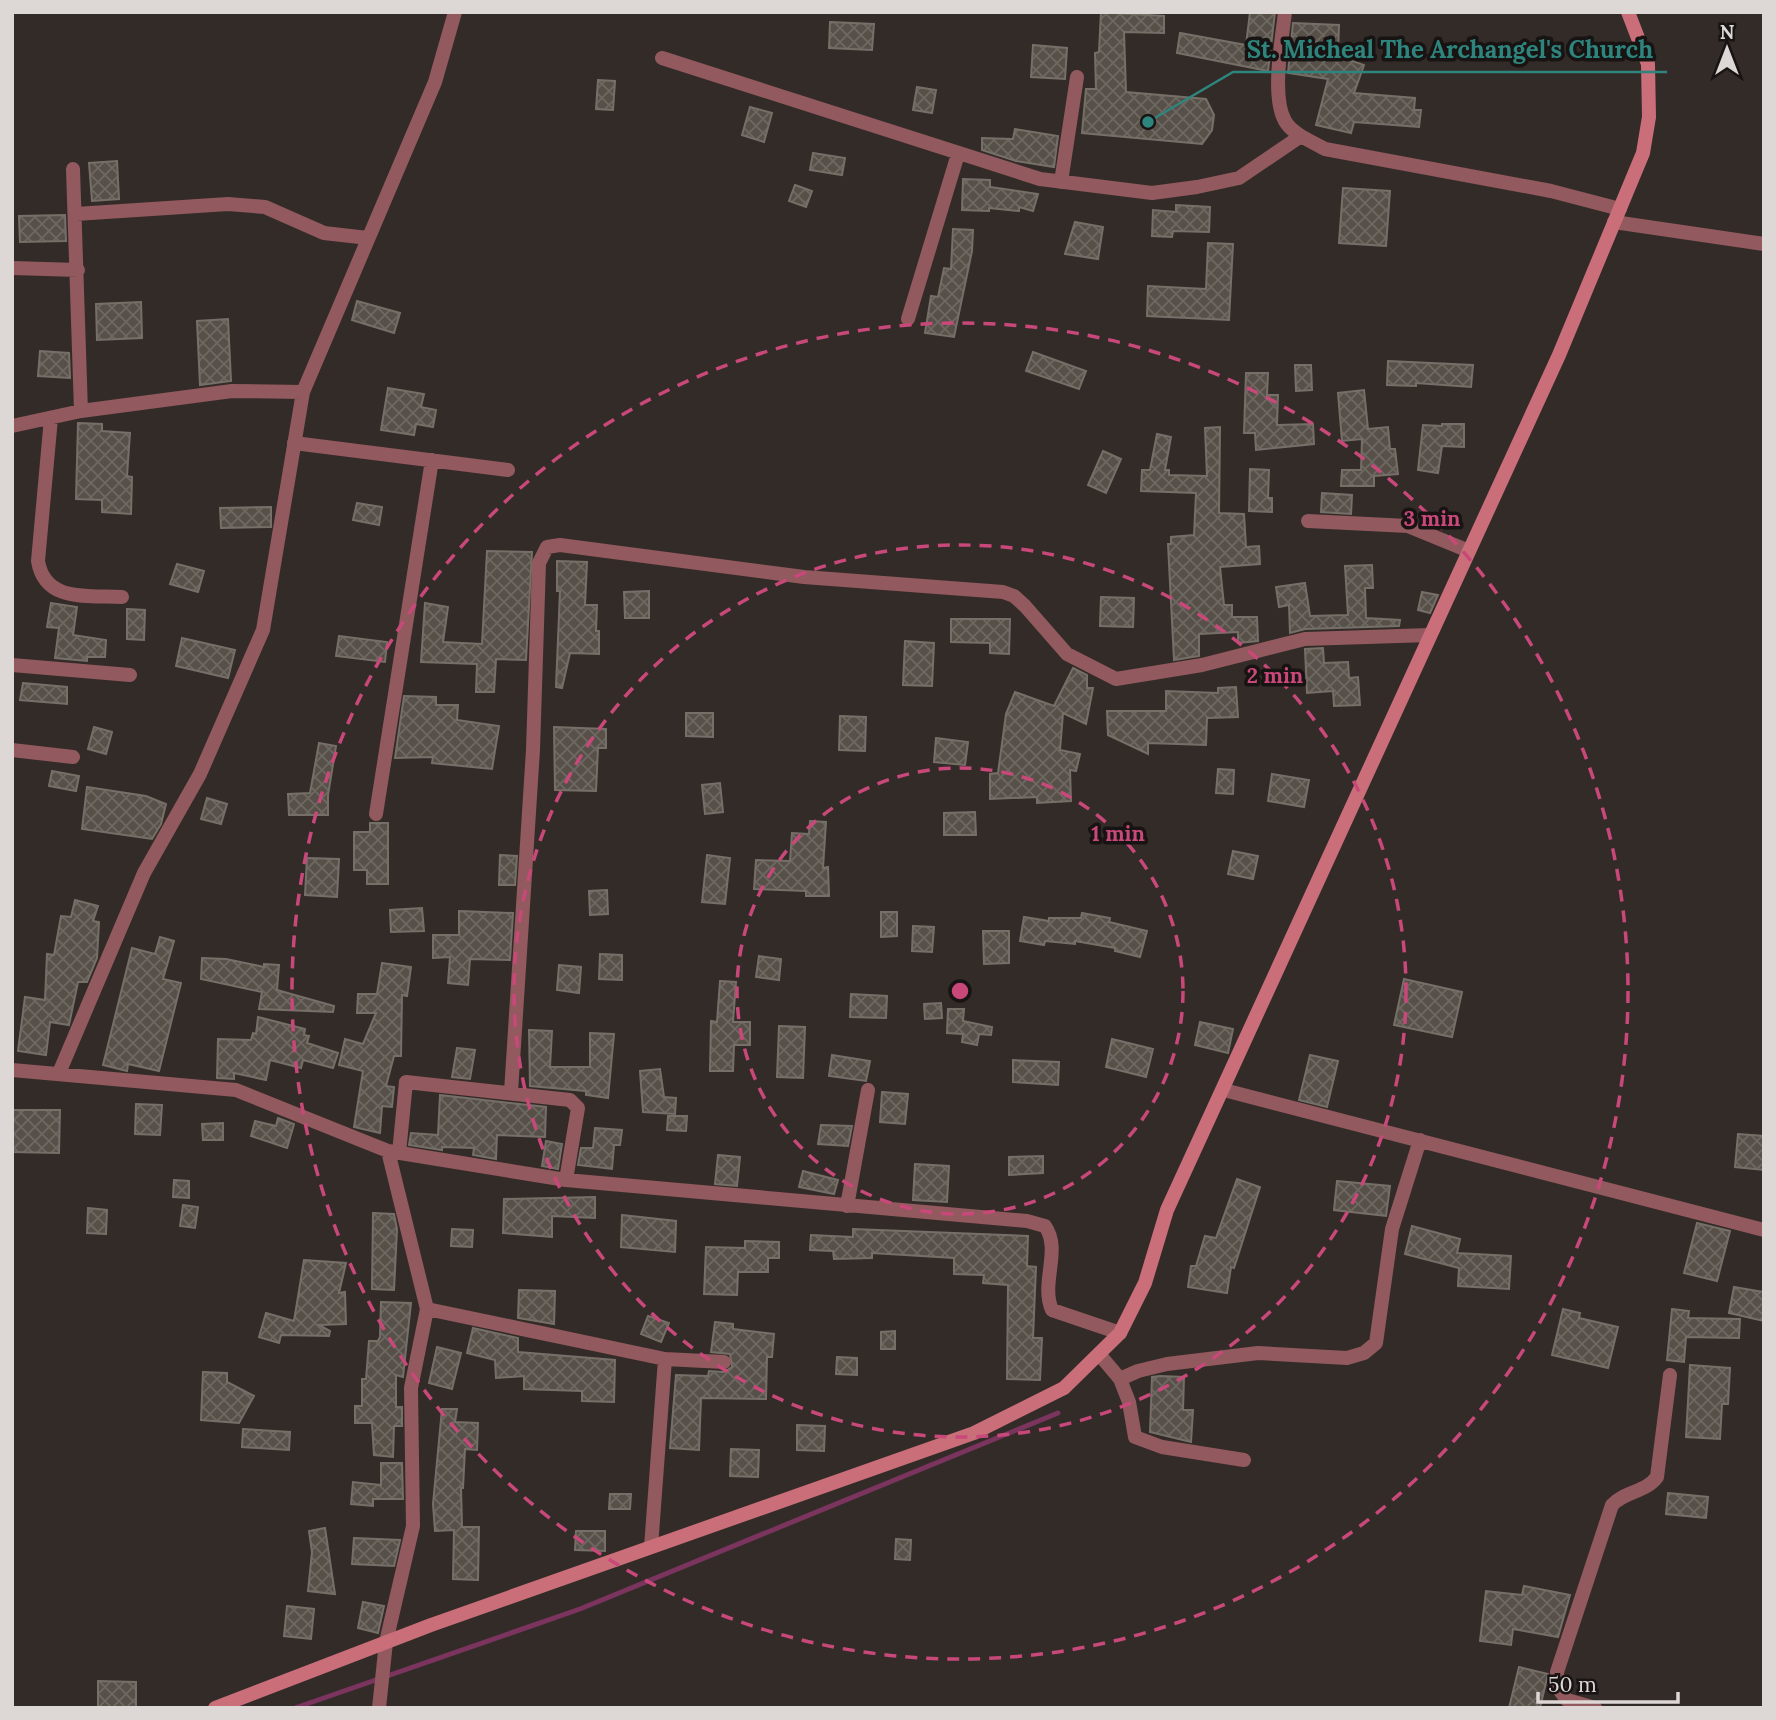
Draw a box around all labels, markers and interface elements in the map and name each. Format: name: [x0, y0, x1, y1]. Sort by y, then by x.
north arrow: [1692, 14, 1762, 84]
text: N: [1720, 20, 1735, 44]
callout: St. Micheal The Archangel's Church: [1233, 27, 1667, 72]
text: St. Micheal The Archangel's Church: [1247, 34, 1653, 65]
text: 3 min: [1404, 505, 1460, 532]
text: 2 min: [1247, 662, 1303, 689]
text: 1 min: [1091, 820, 1145, 847]
centre of rings: [948, 979, 972, 1003]
scale bar: [1538, 1660, 1678, 1704]
text: 50 m: [1548, 1671, 1597, 1698]

